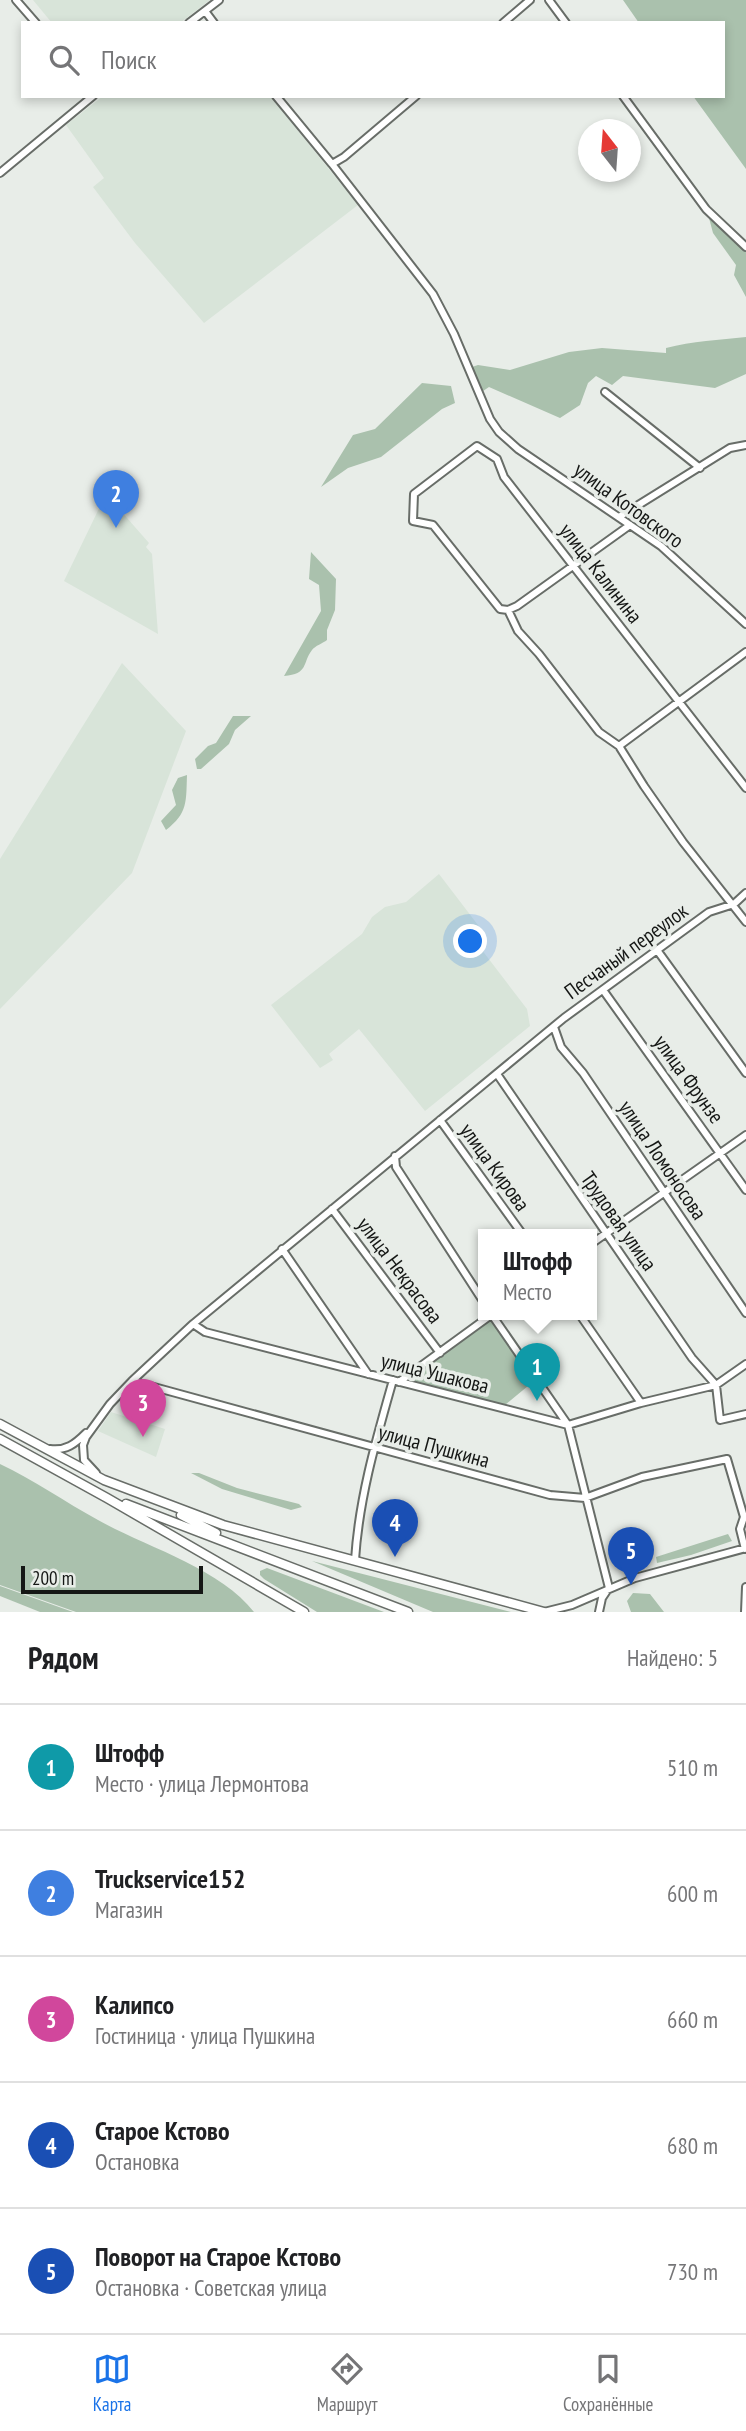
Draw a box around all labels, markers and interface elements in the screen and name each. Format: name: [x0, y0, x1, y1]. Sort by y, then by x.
search box: [21, 21, 725, 98]
icon: search: [45, 41, 83, 79]
text: Поиск: [101, 43, 157, 76]
north arrow: [578, 119, 641, 182]
street label: улица Котовского: [569, 456, 689, 554]
pin: 2: [93, 470, 139, 528]
street label: улица Калинина: [553, 517, 649, 629]
street label: Песчаный переулок: [559, 897, 693, 1005]
your location: [453, 924, 487, 958]
street label: улица Фрунзе: [648, 1029, 730, 1129]
street label: улица Ломоносова: [613, 1095, 713, 1225]
street label: улица Кирова: [454, 1118, 536, 1216]
street label: Трудовая улица: [575, 1166, 663, 1276]
street label: улица Некрасова: [351, 1211, 449, 1329]
popup: [478, 1229, 597, 1320]
text: Штофф: [503, 1244, 572, 1277]
text: Место: [503, 1277, 552, 1306]
pin: 1: [514, 1343, 560, 1401]
street label: улица Ушакова: [378, 1347, 492, 1399]
pin: 3: [120, 1379, 166, 1437]
street label: улица Пушкина: [376, 1418, 492, 1474]
pin: 4: [372, 1499, 418, 1557]
pin: 5: [608, 1527, 654, 1585]
scale bar: [21, 1563, 203, 1595]
text: 200 m: [32, 1566, 74, 1590]
text: Рядом: [28, 1638, 99, 1677]
text: Найдено: 5: [627, 1643, 718, 1672]
text: Штофф: [95, 1736, 164, 1769]
text: 1: [46, 1753, 57, 1782]
text: 510 m: [667, 1753, 718, 1782]
text: Место · улица Лермонтова: [95, 1769, 309, 1798]
text: Truckservice152: [95, 1862, 245, 1895]
text: 2: [46, 1879, 57, 1908]
text: 600 m: [667, 1879, 718, 1908]
text: Магазин: [95, 1895, 163, 1924]
text: Калипсо: [95, 1988, 174, 2021]
text: 3: [46, 2005, 57, 2034]
text: 660 m: [667, 2005, 718, 2034]
text: Гостиница · улица Пушкина: [95, 2021, 315, 2050]
text: Старое Кстово: [95, 2114, 230, 2147]
text: 4: [46, 2131, 57, 2160]
text: 680 m: [667, 2131, 718, 2160]
text: Остановка: [95, 2147, 179, 2176]
text: Поворот на Старое Кстово: [95, 2240, 341, 2273]
text: 5: [46, 2257, 57, 2286]
text: 730 m: [667, 2257, 718, 2286]
text: Остановка · Советская улица: [95, 2273, 327, 2302]
tab: Карта: [93, 2350, 131, 2416]
tab: Маршрут: [317, 2350, 377, 2416]
tab: Сохранённые: [563, 2350, 653, 2416]

